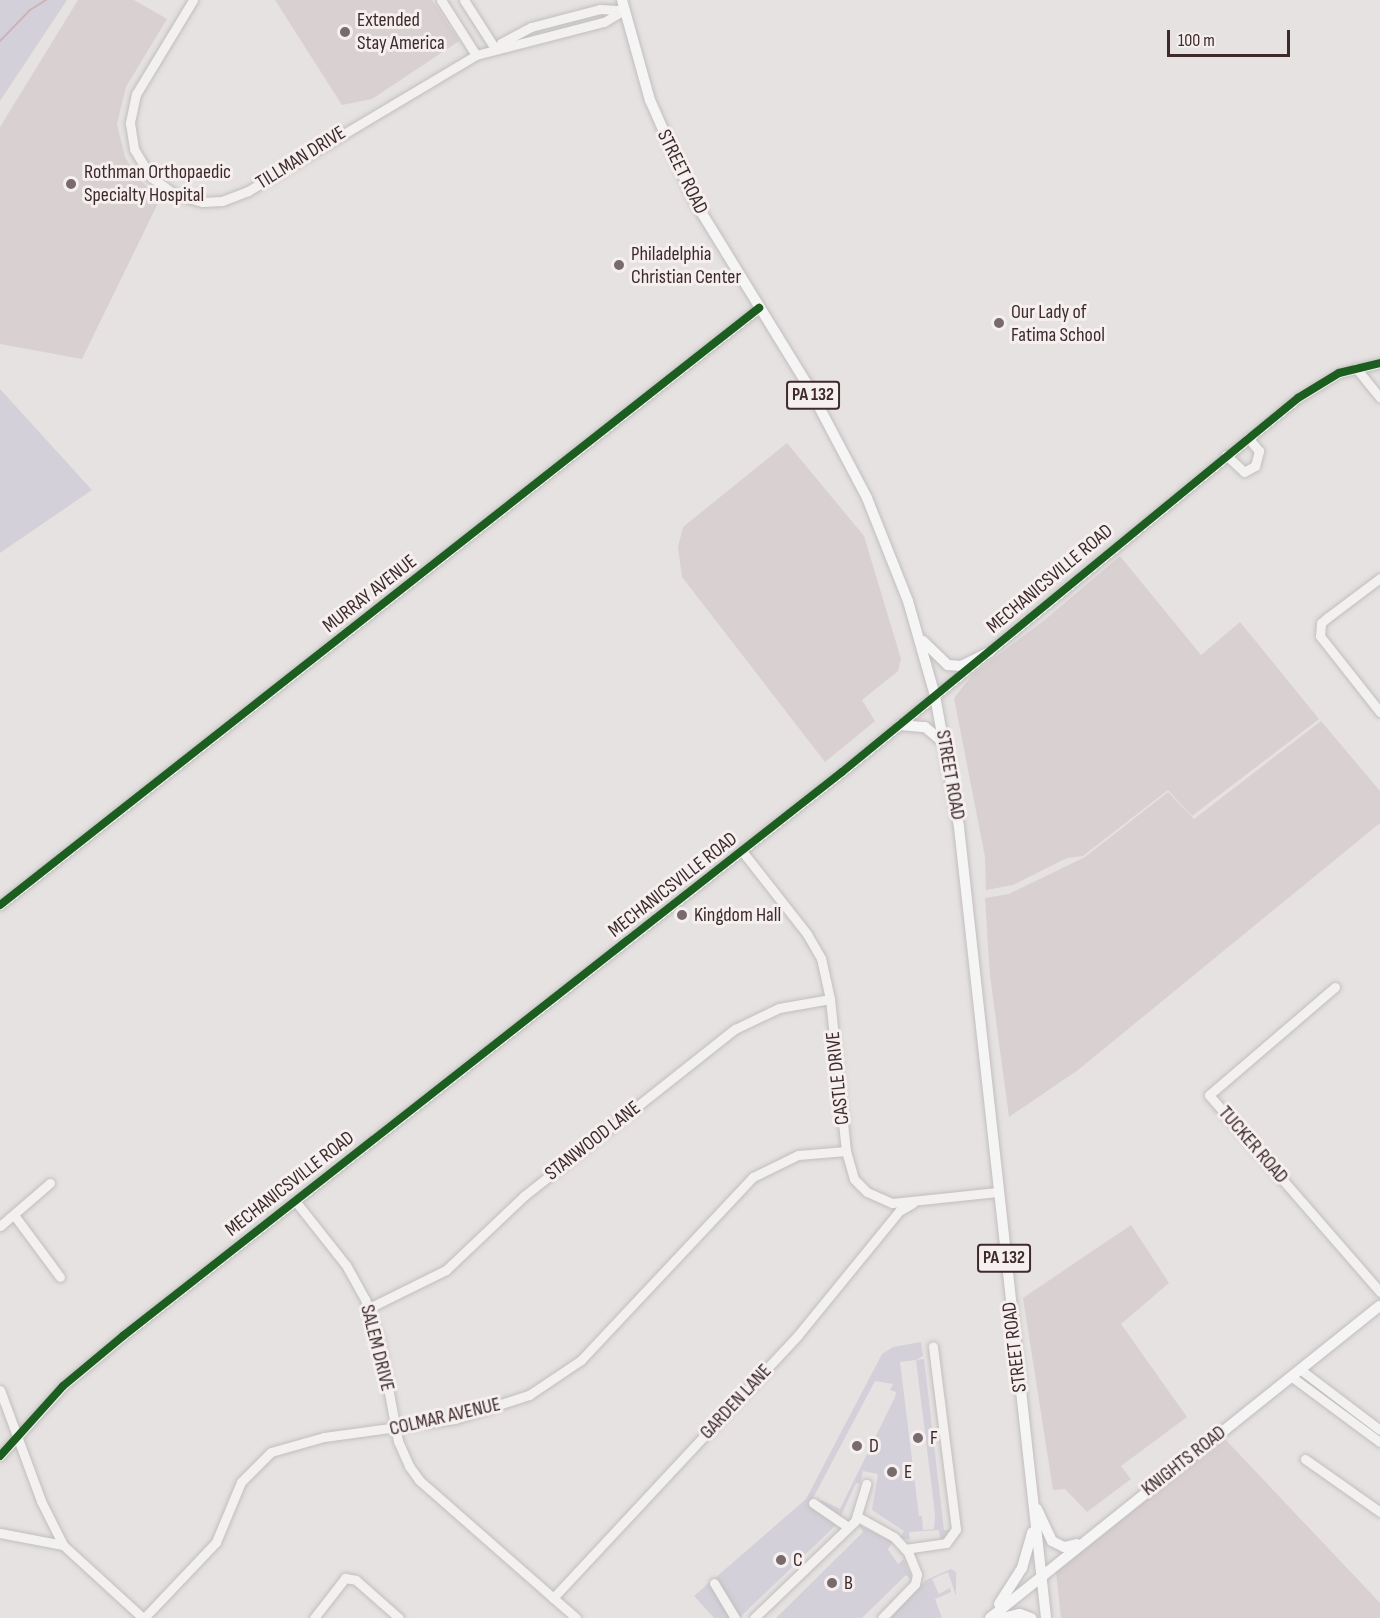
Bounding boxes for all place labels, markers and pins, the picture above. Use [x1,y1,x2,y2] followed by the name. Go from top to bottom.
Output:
[357,8,445,55] place label: Extended Stay America
[338,25,352,39] marker: Extended Stay America
[84,160,231,207] place label: Rothman Orthopaedic Specialty Hospital
[62,175,80,193] marker: Rothman Orthopaedic Specialty Hospital
[631,242,741,289] place label: Philadelphia Christian Center
[612,258,626,272] marker: Philadelphia Christian Center
[1011,300,1105,347] place label: Our Lady of Fatima School
[992,316,1006,330] marker: Our Lady of Fatima School
[694,903,781,927] place label: Kingdom Hall
[675,908,689,922] marker: Kingdom Hall
[930,1426,938,1450] place label: F
[911,1431,925,1445] marker: F
[869,1434,879,1458] place label: D
[850,1439,864,1453] marker: D
[904,1460,912,1484] place label: E
[885,1465,899,1479] marker: E
[793,1548,803,1572] place label: C
[774,1553,788,1567] marker: C
[844,1571,853,1595] place label: B
[825,1576,839,1590] marker: B

